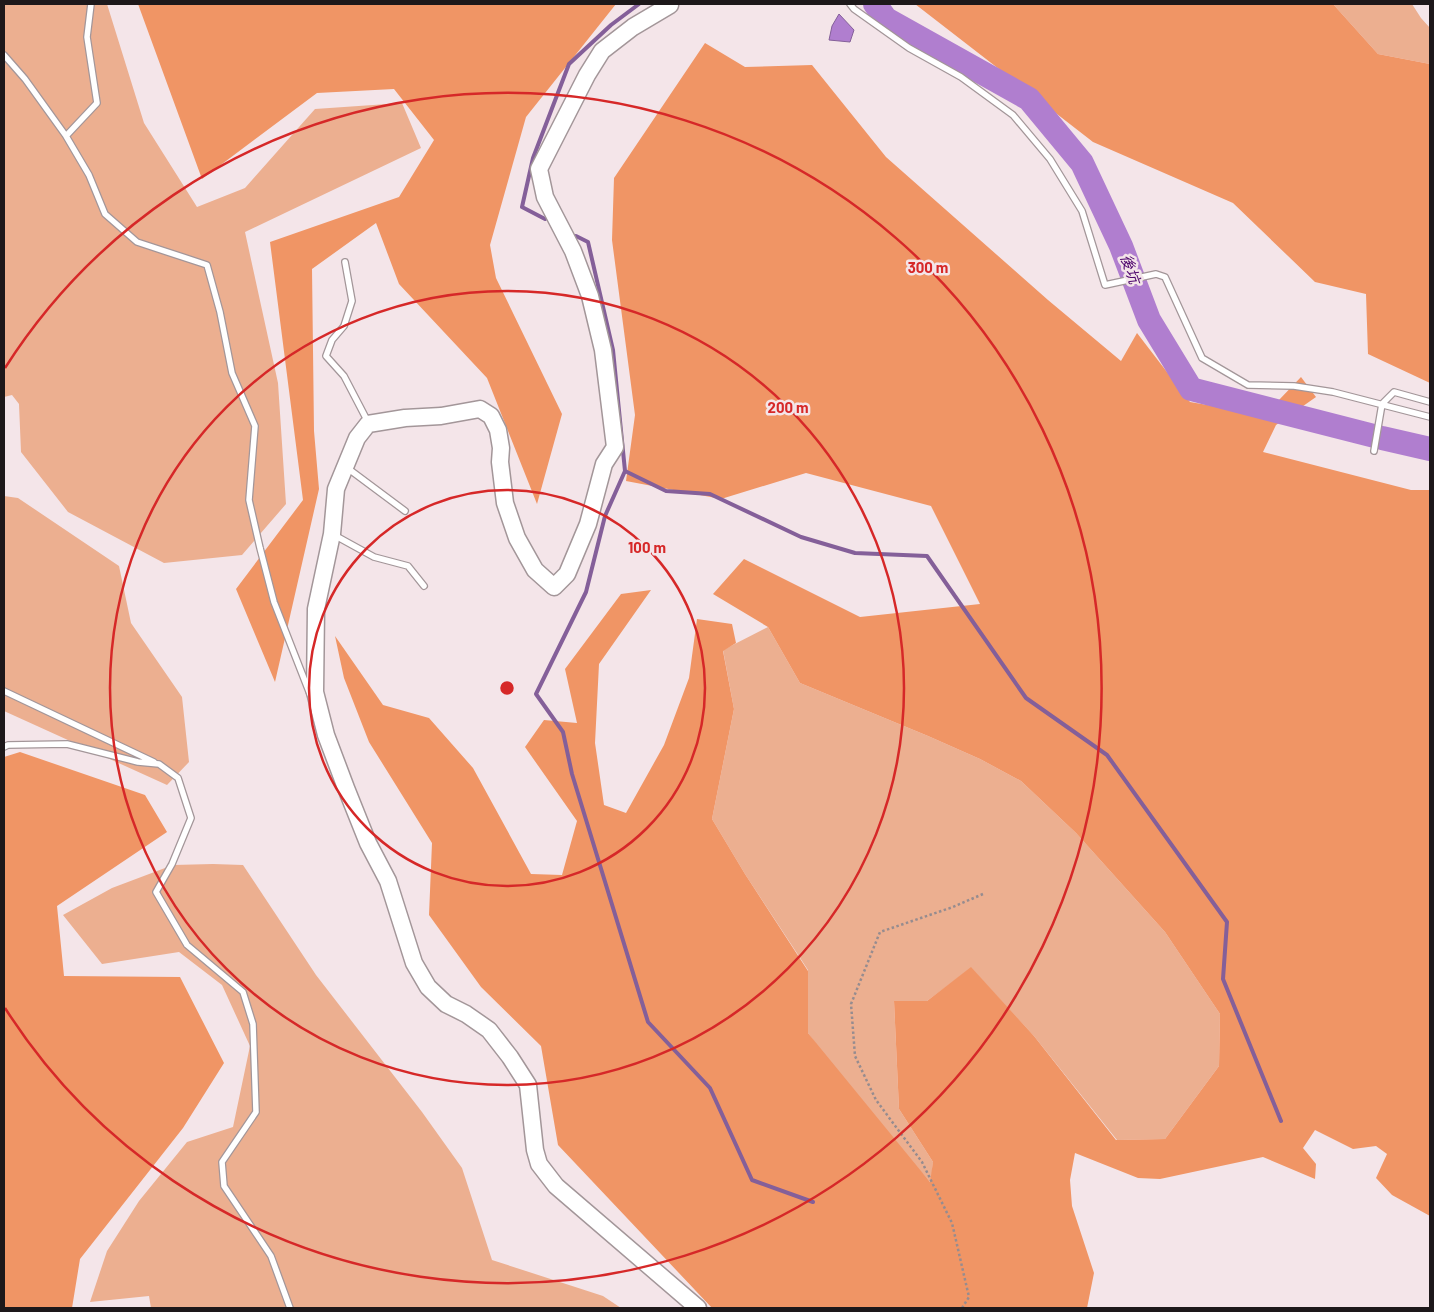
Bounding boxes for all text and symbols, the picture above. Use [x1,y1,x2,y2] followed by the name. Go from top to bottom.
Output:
[1117,251,1145,288] water label: 後坑
[908,258,948,276] text: 300 m
[767,398,809,416] text: 200 m
[628,538,666,556] text: 100 m
[498,679,516,697] centre of rings

